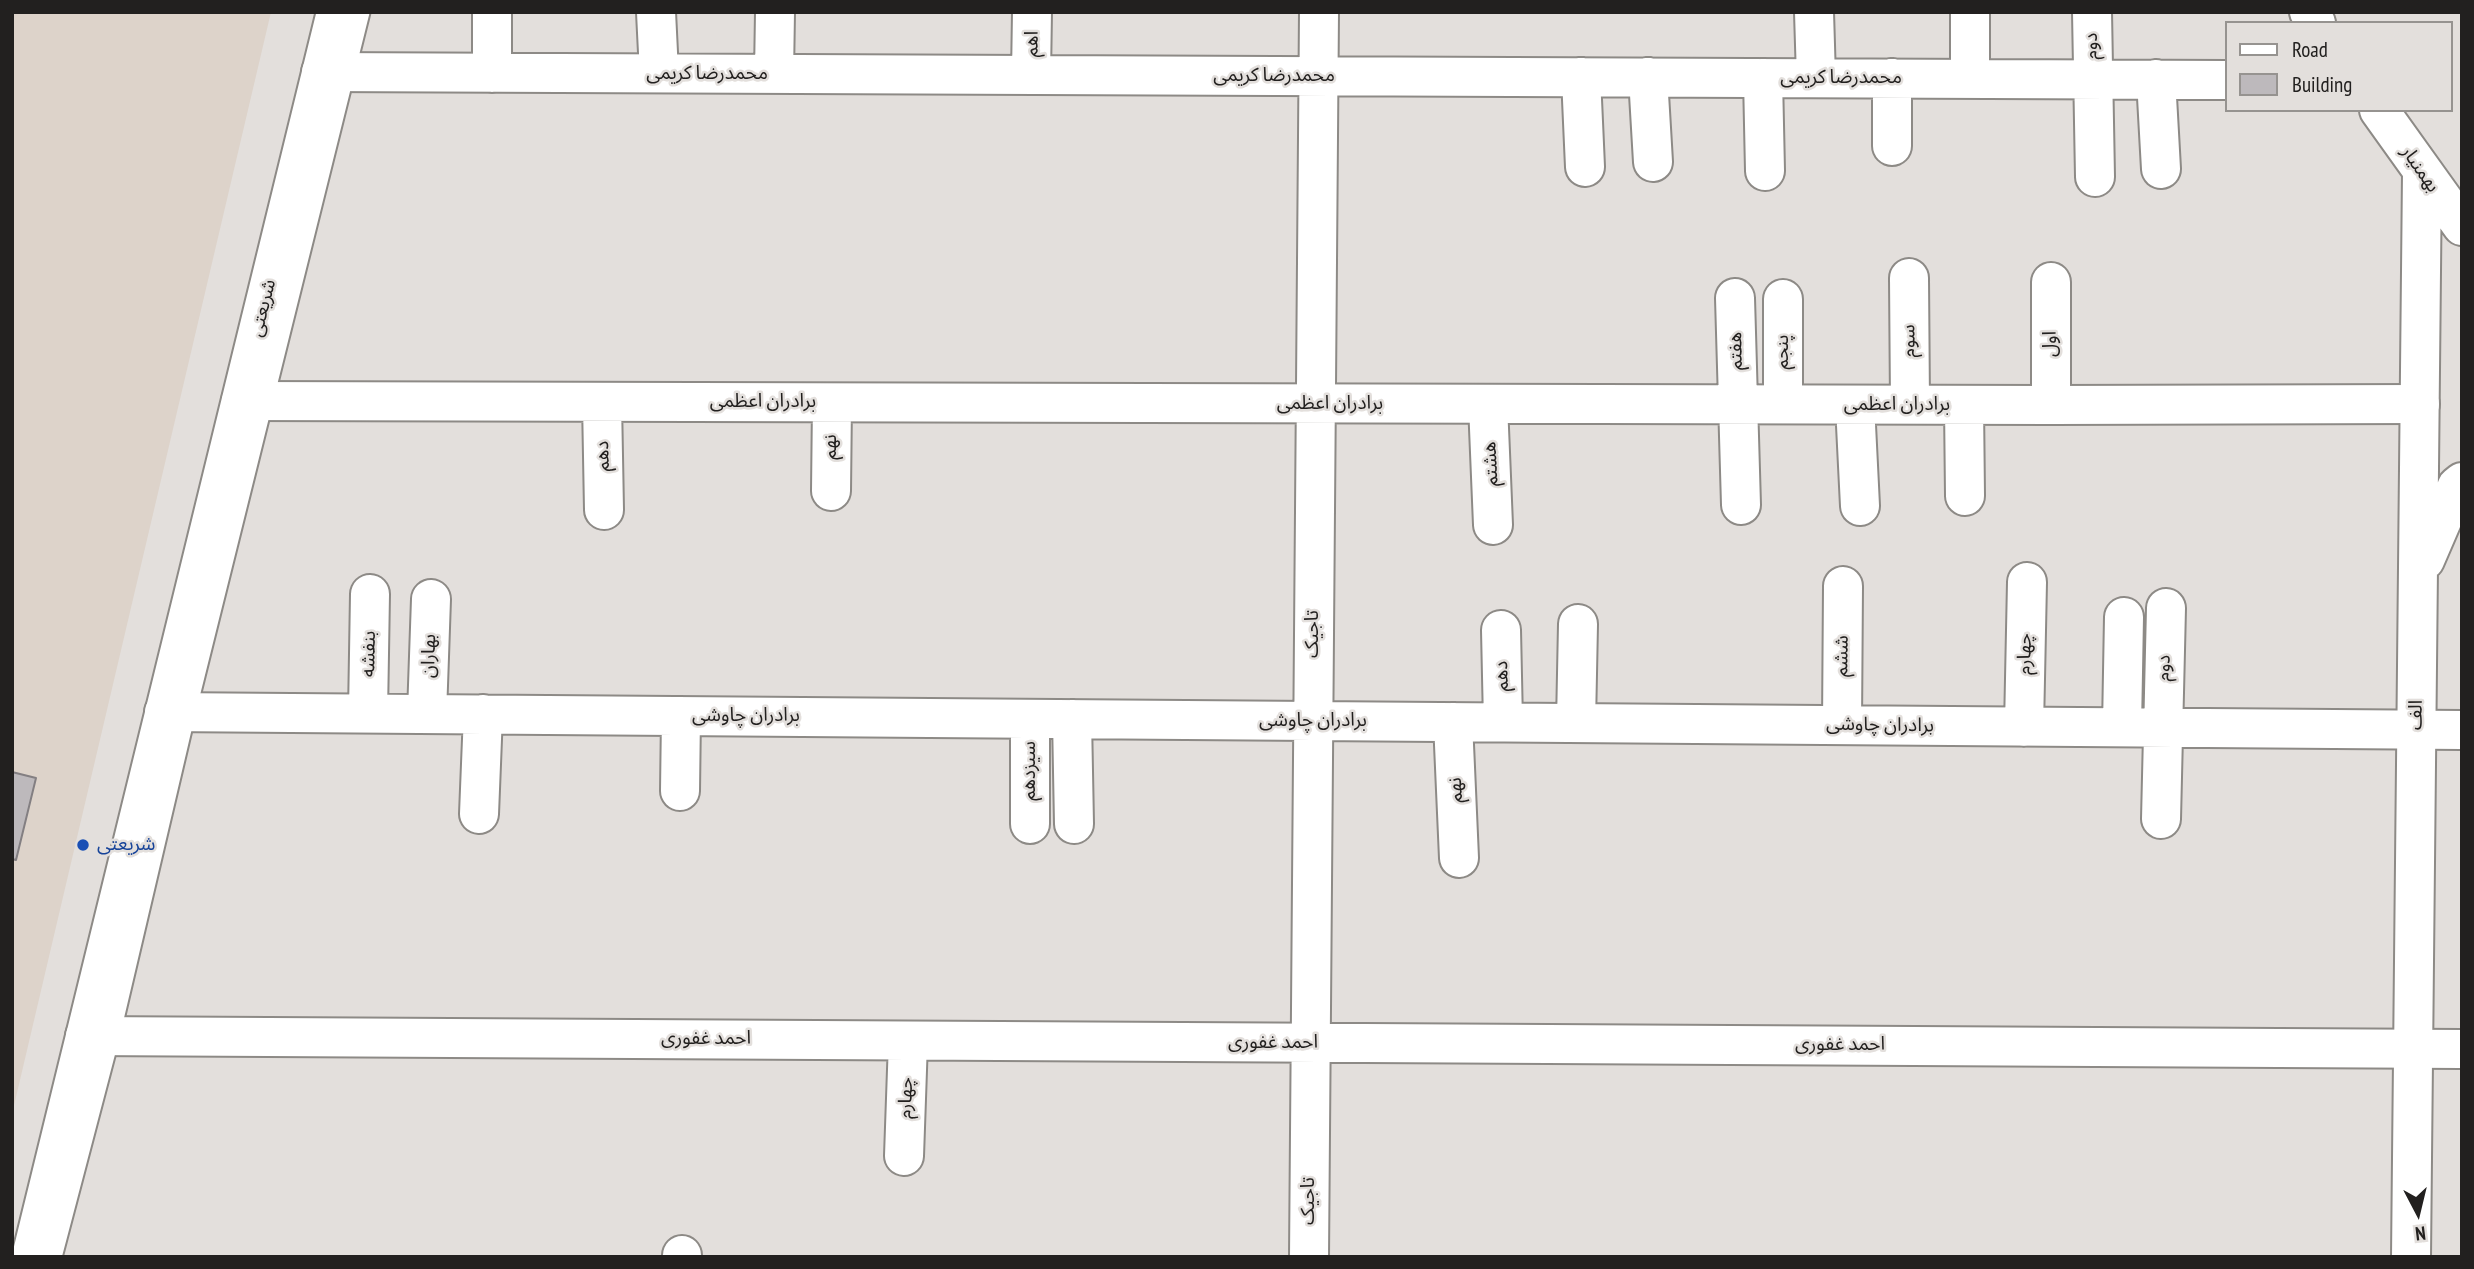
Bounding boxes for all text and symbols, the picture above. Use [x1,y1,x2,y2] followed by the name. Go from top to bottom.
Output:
[2226,21,2453,112] legend
[1020,31,1044,57] street label: اهم
[2081,33,2103,59] street label: دوم
[2292,36,2328,63] text: Road
[646,63,768,85] street label: محمدرضا کریمی
[1213,65,1335,87] street label: محمدرضا کریمی
[1780,67,1902,89] street label: محمدرضا کریمی
[2292,71,2352,98] text: Building
[2396,141,2444,197] street label: بهمنیار
[245,277,281,339] street label: شریعتی
[1897,324,1921,358] street label: سوم
[2040,331,2062,357] street label: اول
[1724,332,1748,370] street label: هفتم
[1772,335,1794,369] street label: پنجم
[710,391,816,413] street label: برادران اعظمی
[1277,393,1383,415] street label: برادران اعظمی
[1844,394,1950,416] street label: برادران اعظمی
[820,434,842,460] street label: نهم
[591,440,615,472] street label: دهم
[1478,441,1504,487] street label: هشتم
[1302,610,1324,658] street label: تاجیک
[357,631,381,677] street label: بنفشه
[417,633,441,679] street label: بهاران
[2013,633,2037,675] street label: چهارم
[1830,635,1854,677] street label: ششم
[2152,654,2176,682] street label: دوم
[1490,660,1514,692] street label: دهم
[2404,700,2428,730] street label: الف
[692,705,800,727] street label: برادران چاوشی
[1259,710,1367,732] street label: برادران چاوشی
[1826,713,1934,737] street label: برادران چاوشی
[1019,741,1041,801] street label: سیزدهم
[1444,777,1468,803] street label: نهم
[97,834,156,856] place label: شریعتی
[75,837,91,853] marker: شریعتی
[661,1028,751,1050] street label: احمد غفوری
[1228,1032,1318,1054] street label: احمد غفوری
[1795,1034,1885,1056] street label: احمد غفوری
[894,1077,918,1119] street label: چهارم
[1298,1177,1320,1225] street label: تاجیک
[2383,1178,2453,1248] north arrow
[2414,1221,2427,1246] text: N

